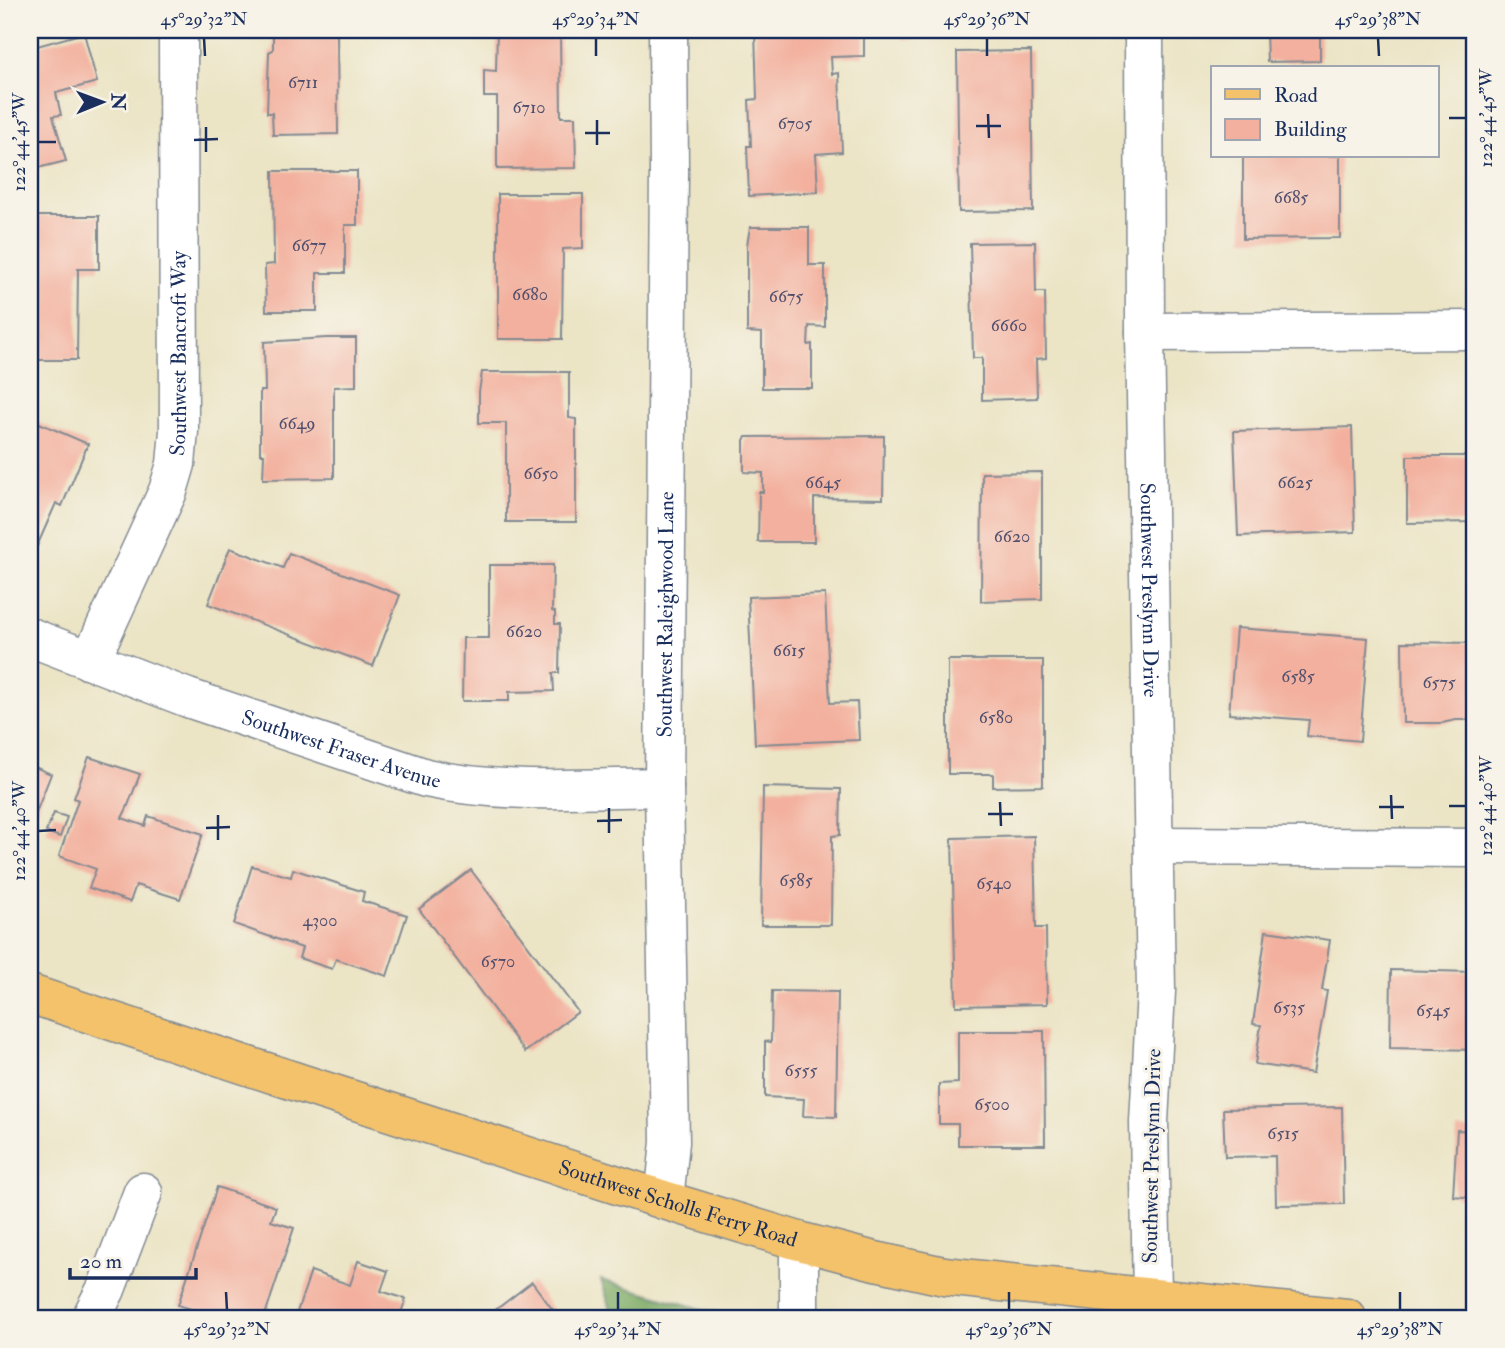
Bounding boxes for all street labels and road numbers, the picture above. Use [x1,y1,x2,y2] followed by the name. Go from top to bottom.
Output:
[163,250,193,457] street label: Southwest Bancroft Way
[1134,482,1165,698] street label: Southwest Preslynn Drive
[651,491,680,737] street label: Southwest Raleighwood Lane
[238,703,443,794] street label: Southwest Fraser Avenue
[1137,1048,1167,1264] street label: Southwest Preslynn Drive
[555,1154,801,1253] street label: Southwest Scholls Ferry Road

